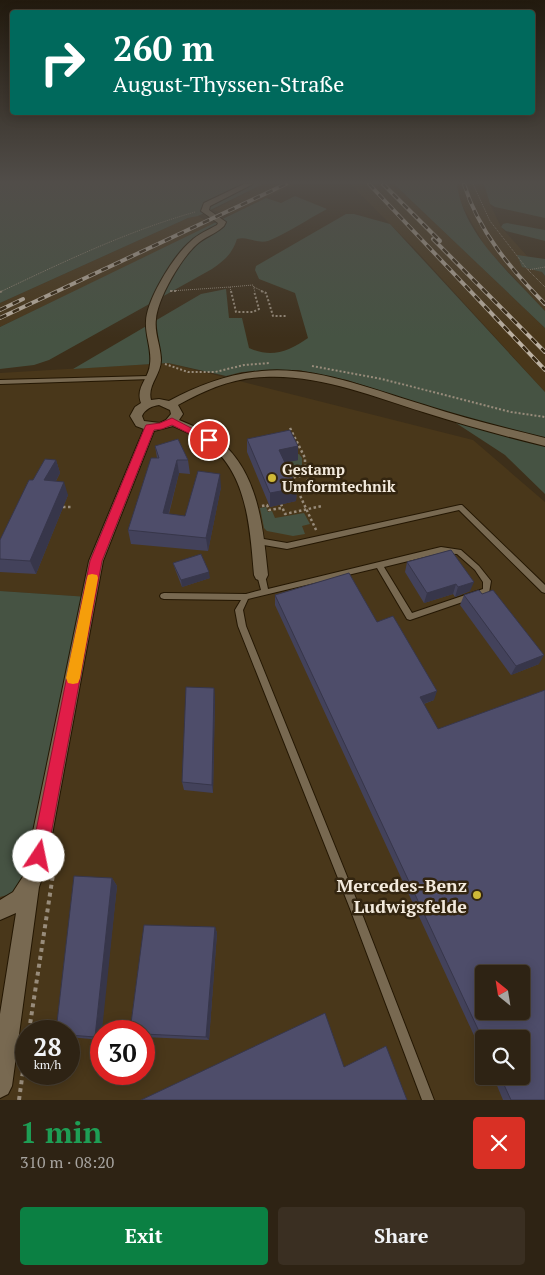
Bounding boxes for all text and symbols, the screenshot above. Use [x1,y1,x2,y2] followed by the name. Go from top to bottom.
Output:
[113,25,214,71] text: 260 m
[30,30,95,95] icon: right
[113,69,344,98] text: August-Thyssen-Straße
[188,419,230,461] pin
[195,426,223,454] icon: arrive
[282,459,396,496] place label: Gestamp Umformtechnik
[266,472,278,484] marker: Gestamp Umformtechnik
[12,829,64,881] position arrow
[336,873,467,918] place label: Mercedes-Benz Ludwigsfelde
[471,889,483,901] marker: Mercedes-Benz Ludwigsfelde
[475,965,530,1020] north arrow
[475,965,530,1085] map controls
[90,1020,155,1085] speed limit sign: 30
[33,1030,62,1063] text: 28
[475,1030,530,1085] button: search
[34,1057,61,1072] text: km/h
[20,1112,102,1152] text: 1 min
[473,1117,525,1169] button: close
[20,1151,114,1173] text: 310 m · 08:20
[20,1207,268,1265] button: Exit
[278,1207,525,1265] button: Share

